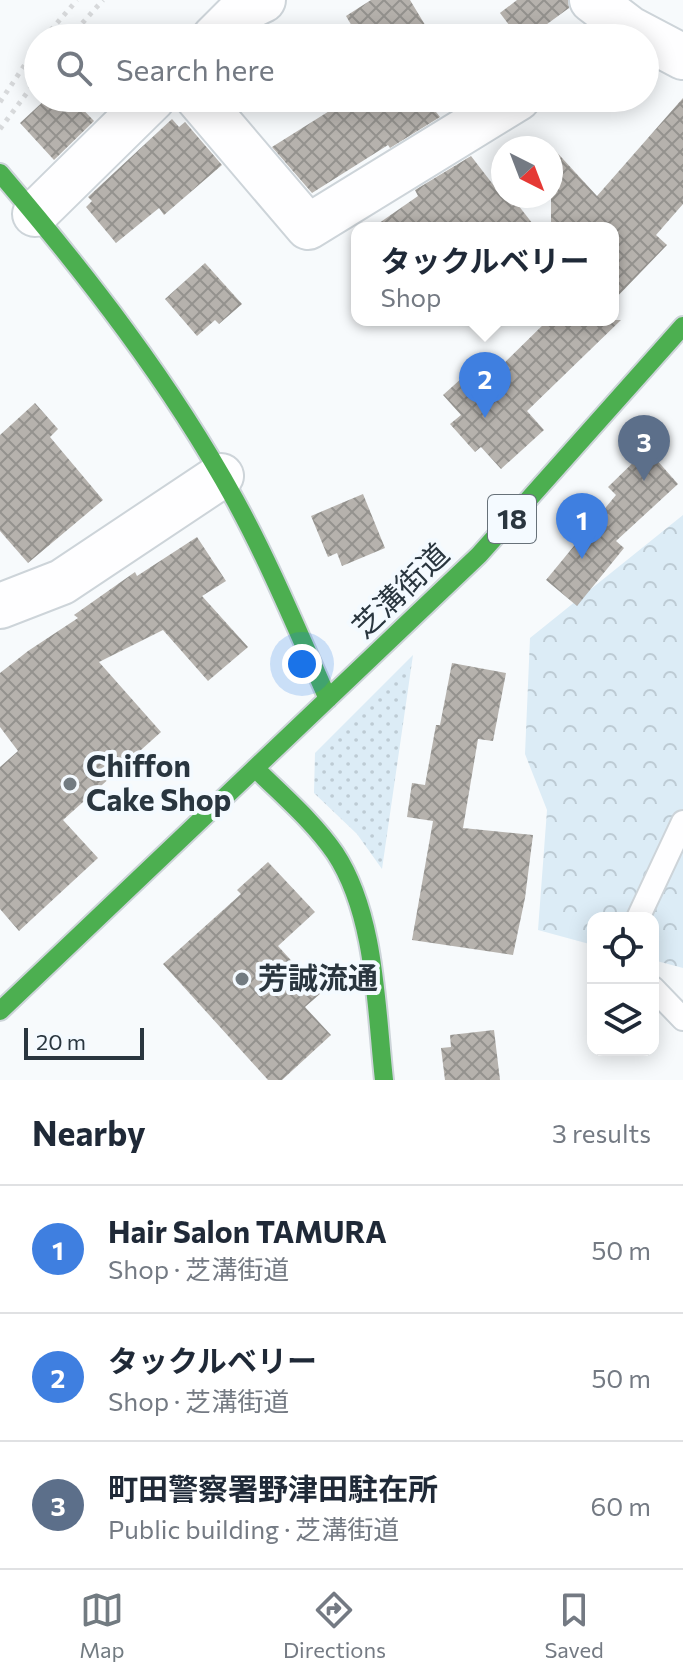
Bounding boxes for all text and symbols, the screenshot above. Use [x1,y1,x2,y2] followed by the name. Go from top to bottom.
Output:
[24,24,659,112] search box
[52,46,96,90] icon: search
[116,50,275,87] text: Search here
[491,136,563,208] north arrow
[351,222,619,326] popup
[380,241,590,278] text: タックルベリー
[380,281,442,312] text: Shop
[459,352,511,418] pin: 2
[618,415,670,481] pin: 3
[556,493,608,559] pin: 1
[488,495,536,543] road number: 18
[343,534,455,644] street label: 芝溝街道
[282,644,322,684] your location
[86,746,231,817] place label: Chiffon Cake Shop
[61,775,79,793] marker: Chiffon Cake Shop
[587,912,659,1056] map controls
[587,912,659,984] button: locate
[258,958,378,995] place label: 芳誠流通
[233,970,251,988] marker: 芳誠流通
[587,984,659,1056] button: layers
[24,1024,144,1060] scale bar
[36,1028,86,1055] text: 20 m
[32,1111,146,1153] text: Nearby
[552,1117,651,1148] text: 3 results
[108,1212,387,1249] text: Hair Salon TAMURA
[52,1234,64,1265] text: 1
[591,1234,651,1265] text: 50 m
[108,1253,289,1284] text: Shop · 芝溝街道
[108,1341,317,1378] text: タックルベリー
[51,1362,65,1393] text: 2
[591,1362,651,1393] text: 50 m
[108,1385,289,1416] text: Shop · 芝溝街道
[108,1469,438,1506] text: 町田警察署野津田駐在所
[50,1490,66,1521] text: 3
[591,1490,651,1521] text: 60 m
[108,1513,399,1544] text: Public building · 芝溝街道
[79,1588,125,1663] tab: Map
[283,1588,386,1663] tab: Directions
[544,1588,604,1663] tab: Saved

